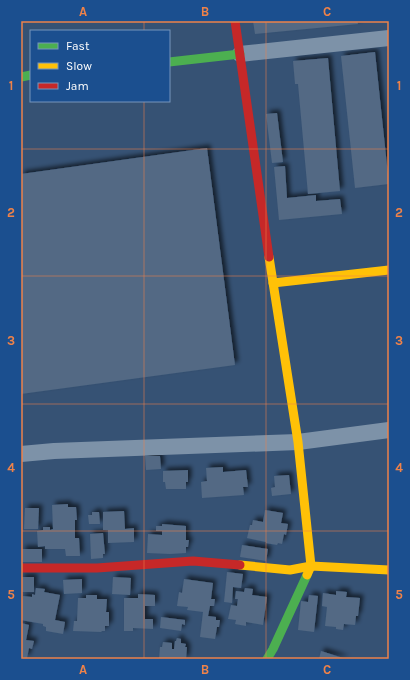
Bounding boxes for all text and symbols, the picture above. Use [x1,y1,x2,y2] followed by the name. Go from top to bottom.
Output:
[79,4,87,19] text: A
[201,4,209,19] text: B
[323,4,331,19] text: C
[30,30,170,102] legend
[66,39,90,53] text: Fast
[66,59,92,73] text: Slow
[9,78,13,93] text: 1
[397,78,401,93] text: 1
[66,79,89,93] text: Jam
[7,205,15,220] text: 2
[395,205,403,220] text: 2
[7,333,15,348] text: 3
[395,333,403,348] text: 3
[7,460,15,475] text: 4
[395,460,403,475] text: 4
[7,587,15,602] text: 5
[395,587,403,602] text: 5
[79,662,87,677] text: A
[201,662,209,677] text: B
[323,662,331,677] text: C

